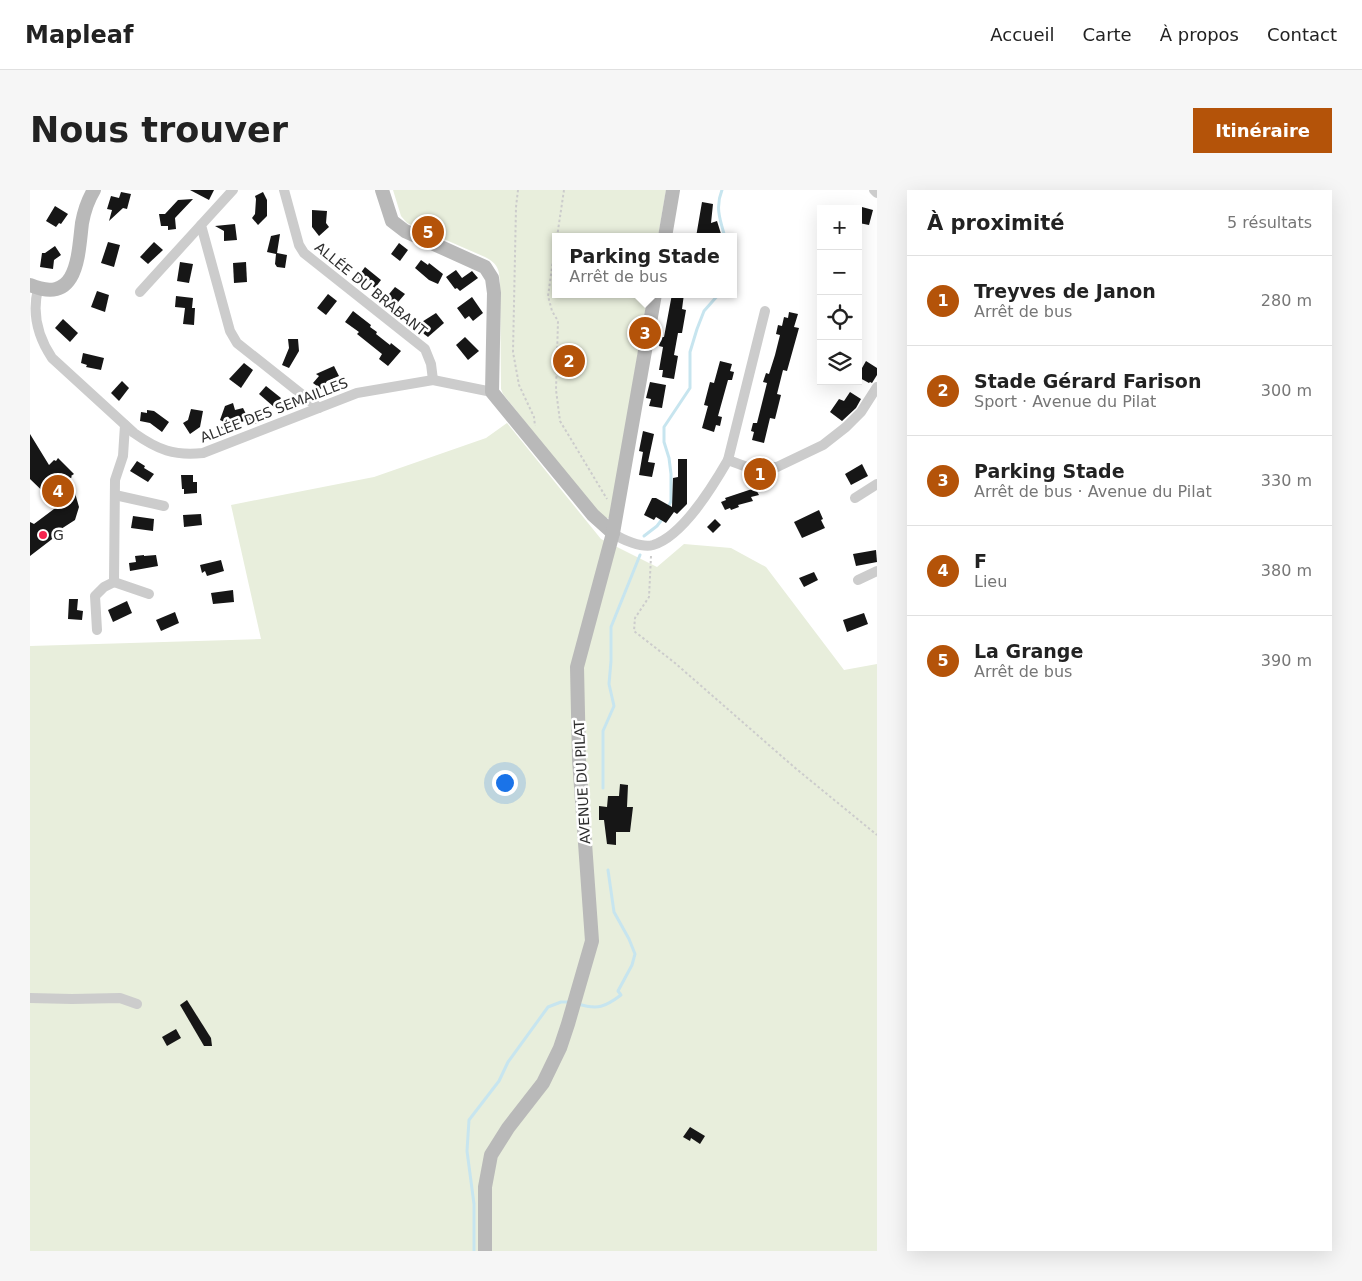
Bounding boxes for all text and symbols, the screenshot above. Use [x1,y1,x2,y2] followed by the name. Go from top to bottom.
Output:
[25,21,133,49] text: Mapleaf
[990,24,1055,45] text: Accueil
[1083,24,1132,45] text: Carte
[1160,24,1239,45] text: À propos
[1267,24,1337,45] text: Contact
[1193,108,1332,153] button: Itinéraire
[30,110,288,150] text: Nous trouver
[817,205,862,385] map controls
[817,205,862,250] button: +
[927,211,1064,235] text: À proximité
[412,213,444,251] pin: 5
[1227,213,1312,232] text: 5 résultats
[552,233,737,298] popup
[312,239,431,339] street label: ALLÉE DU BRABANT
[569,245,720,267] text: Parking Stade
[817,250,862,295] button: −
[569,267,668,286] text: Arrêt de bus
[974,280,1156,302] text: Treyves de Janon
[937,291,949,310] text: 1
[1261,291,1312,310] text: 280 m
[817,295,862,340] button: locate
[974,302,1072,321] text: Arrêt de bus
[629,314,661,352] pin: 3
[817,340,862,385] button: layers
[553,342,585,380] pin: 2
[974,370,1201,392] text: Stade Gérard Farison
[198,374,350,446] street label: ALLÉE DES SEMAILLES
[937,381,949,400] text: 2
[1261,381,1312,400] text: 300 m
[974,392,1156,411] text: Sport · Avenue du Pilat
[744,455,776,493] pin: 1
[974,460,1125,482] text: Parking Stade
[937,471,949,490] text: 3
[1261,471,1312,490] text: 330 m
[42,472,74,510] pin: 4
[974,482,1212,501] text: Arrêt de bus · Avenue du Pilat
[53,527,64,543] place label: G
[37,529,49,541] marker: G
[974,550,987,572] text: F
[937,561,949,580] text: 4
[1261,561,1312,580] text: 380 m
[974,572,1007,591] text: Lieu
[974,640,1083,662] text: La Grange
[937,651,949,670] text: 5
[1261,651,1312,670] text: 390 m
[974,662,1072,681] text: Arrêt de bus
[571,719,593,845] street label: AVENUE DU PILAT
[492,770,518,796] your location

